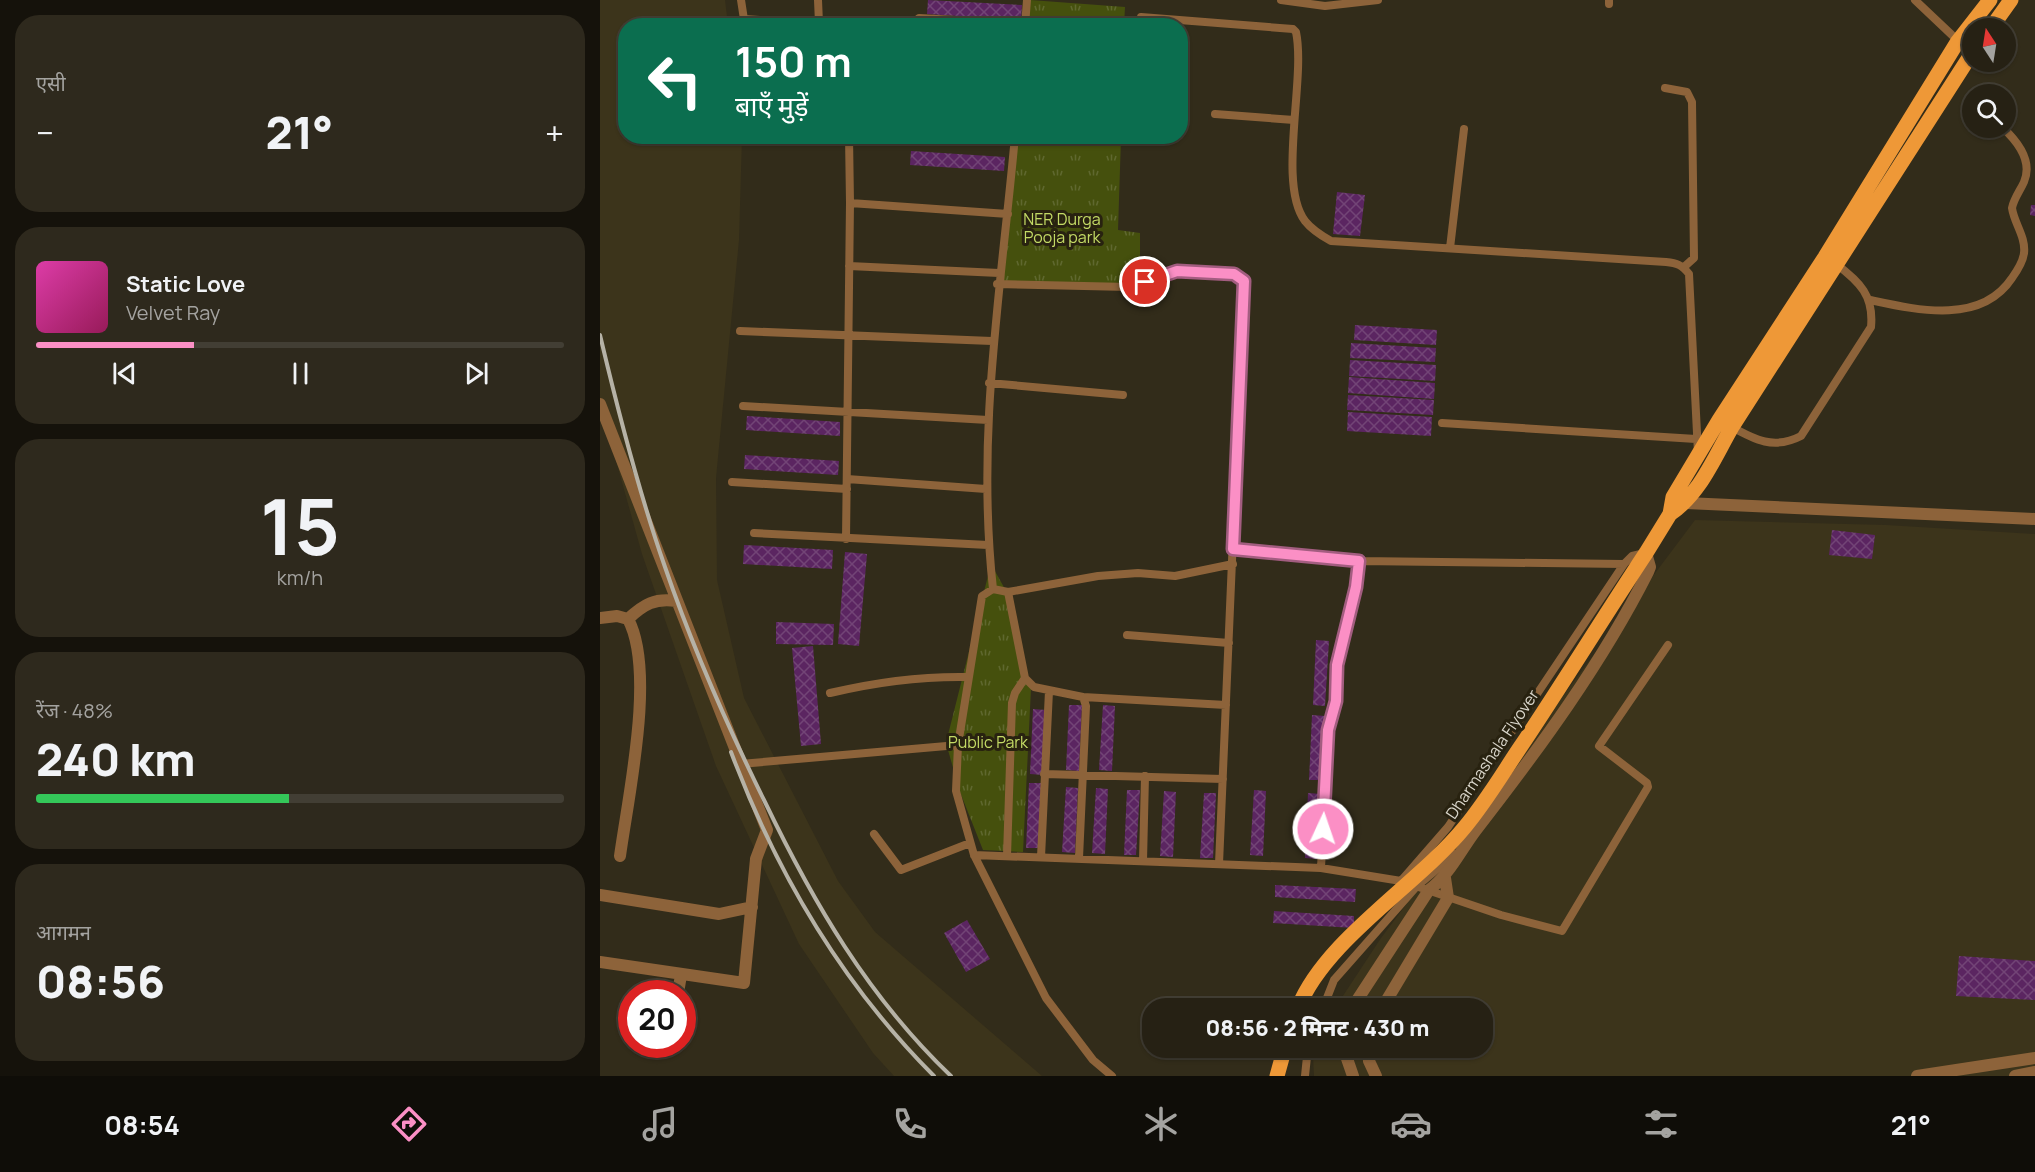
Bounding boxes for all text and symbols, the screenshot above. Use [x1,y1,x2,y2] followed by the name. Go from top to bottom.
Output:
[1962,18,2016,72] north arrow
[1962,18,2016,138] map controls
[735,32,852,90] text: 150 m
[636,42,714,120] icon: left
[36,70,66,97] text: एसी
[1962,84,2016,138] button: search
[735,87,808,124] text: बाएँ मुड़ें
[265,101,333,163] text: 21°
[36,110,54,155] text: −
[545,110,564,155] text: +
[1023,208,1101,248] park label: NER Durga Pooja park
[1119,256,1170,307] pin
[1128,265,1161,298] icon: arrive
[126,269,245,299] text: Static Love
[126,299,220,326] text: Velvet Ray
[108,357,141,390] icon: previous
[284,357,317,390] icon: pause
[460,357,493,390] icon: next
[260,472,340,578] text: 15
[277,564,323,591] text: km/h
[1440,685,1544,823] street label: Dharmashala Flyover
[36,697,113,724] text: रेंज · 48%
[36,728,195,790] text: 240 km
[948,731,1029,753] park label: Public Park
[1291,797,1355,861] position arrow
[36,919,91,946] text: आगमन
[36,950,165,1012] text: 08:56
[618,980,696,1058] speed limit sign: 20
[1206,1013,1429,1043] text: 08:56 · 2 मिनट · 430 m
[388,1103,430,1145] icon: directions
[639,1103,681,1145] icon: music
[889,1103,931,1145] icon: phone
[1140,1103,1182,1145] icon: climate
[1390,1103,1432,1145] icon: car
[1640,1103,1682,1145] icon: filters
[104,1106,180,1143] text: 08:54
[1891,1106,1931,1143] text: 21°

